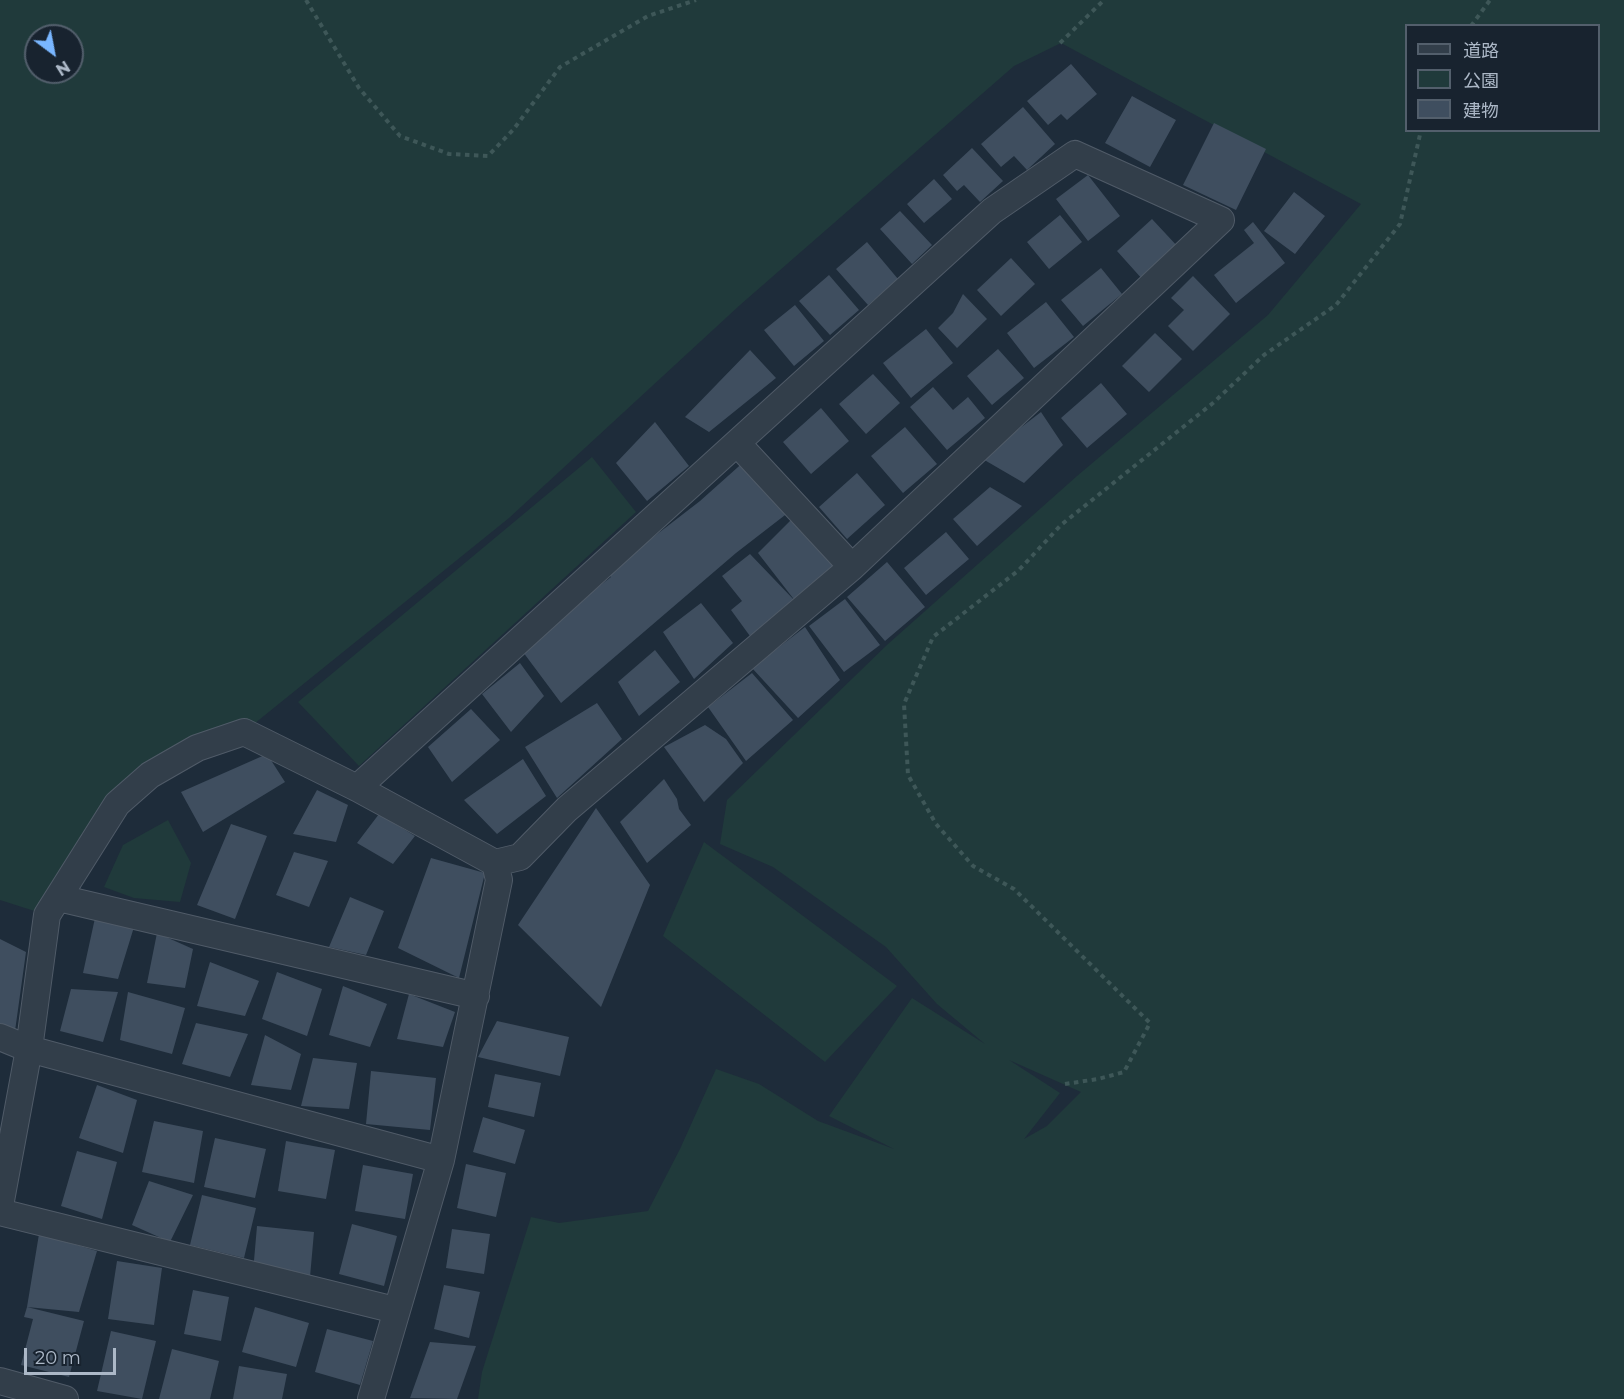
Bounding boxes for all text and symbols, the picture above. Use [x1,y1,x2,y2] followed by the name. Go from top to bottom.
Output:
[24,24,84,84] north arrow
[1405,24,1600,132] legend
[1463,40,1499,62] text: 道路
[52,57,73,79] text: N
[1463,70,1499,92] text: 公園
[1463,100,1499,122] text: 建物
[27,1336,118,1374] scale bar
[35,1347,81,1369] text: 20 m

